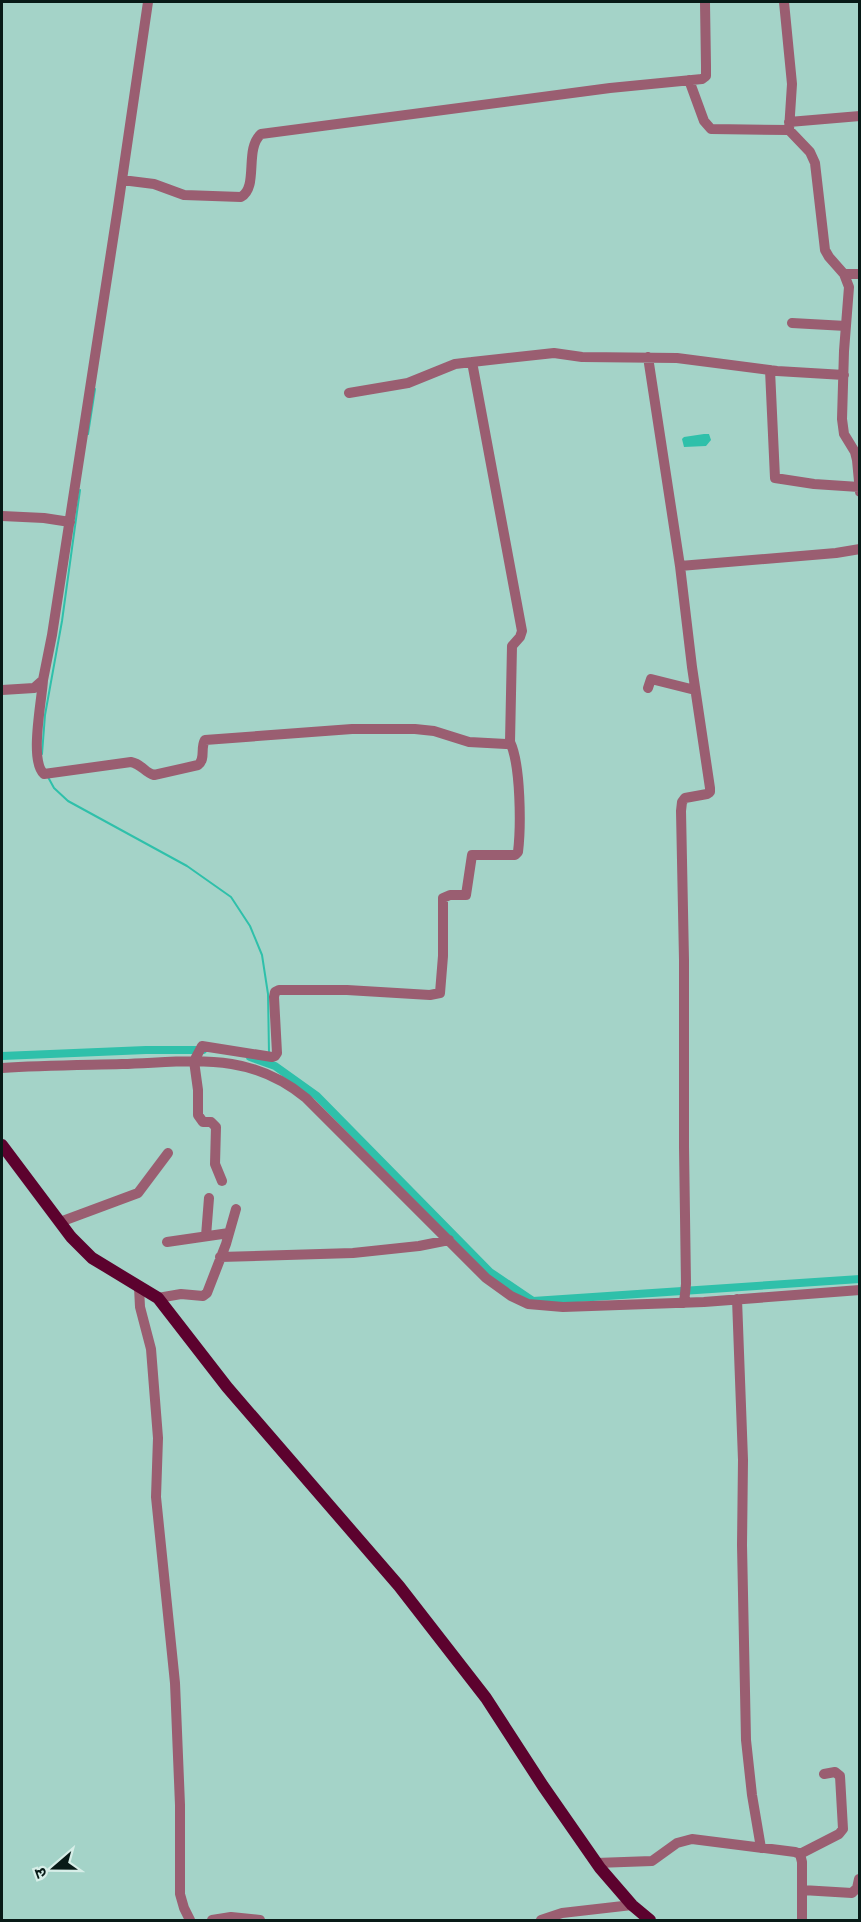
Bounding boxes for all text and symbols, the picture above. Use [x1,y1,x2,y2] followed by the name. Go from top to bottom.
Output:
[24,1838,84,1898] north arrow
[30,1864,52,1881] text: उ

